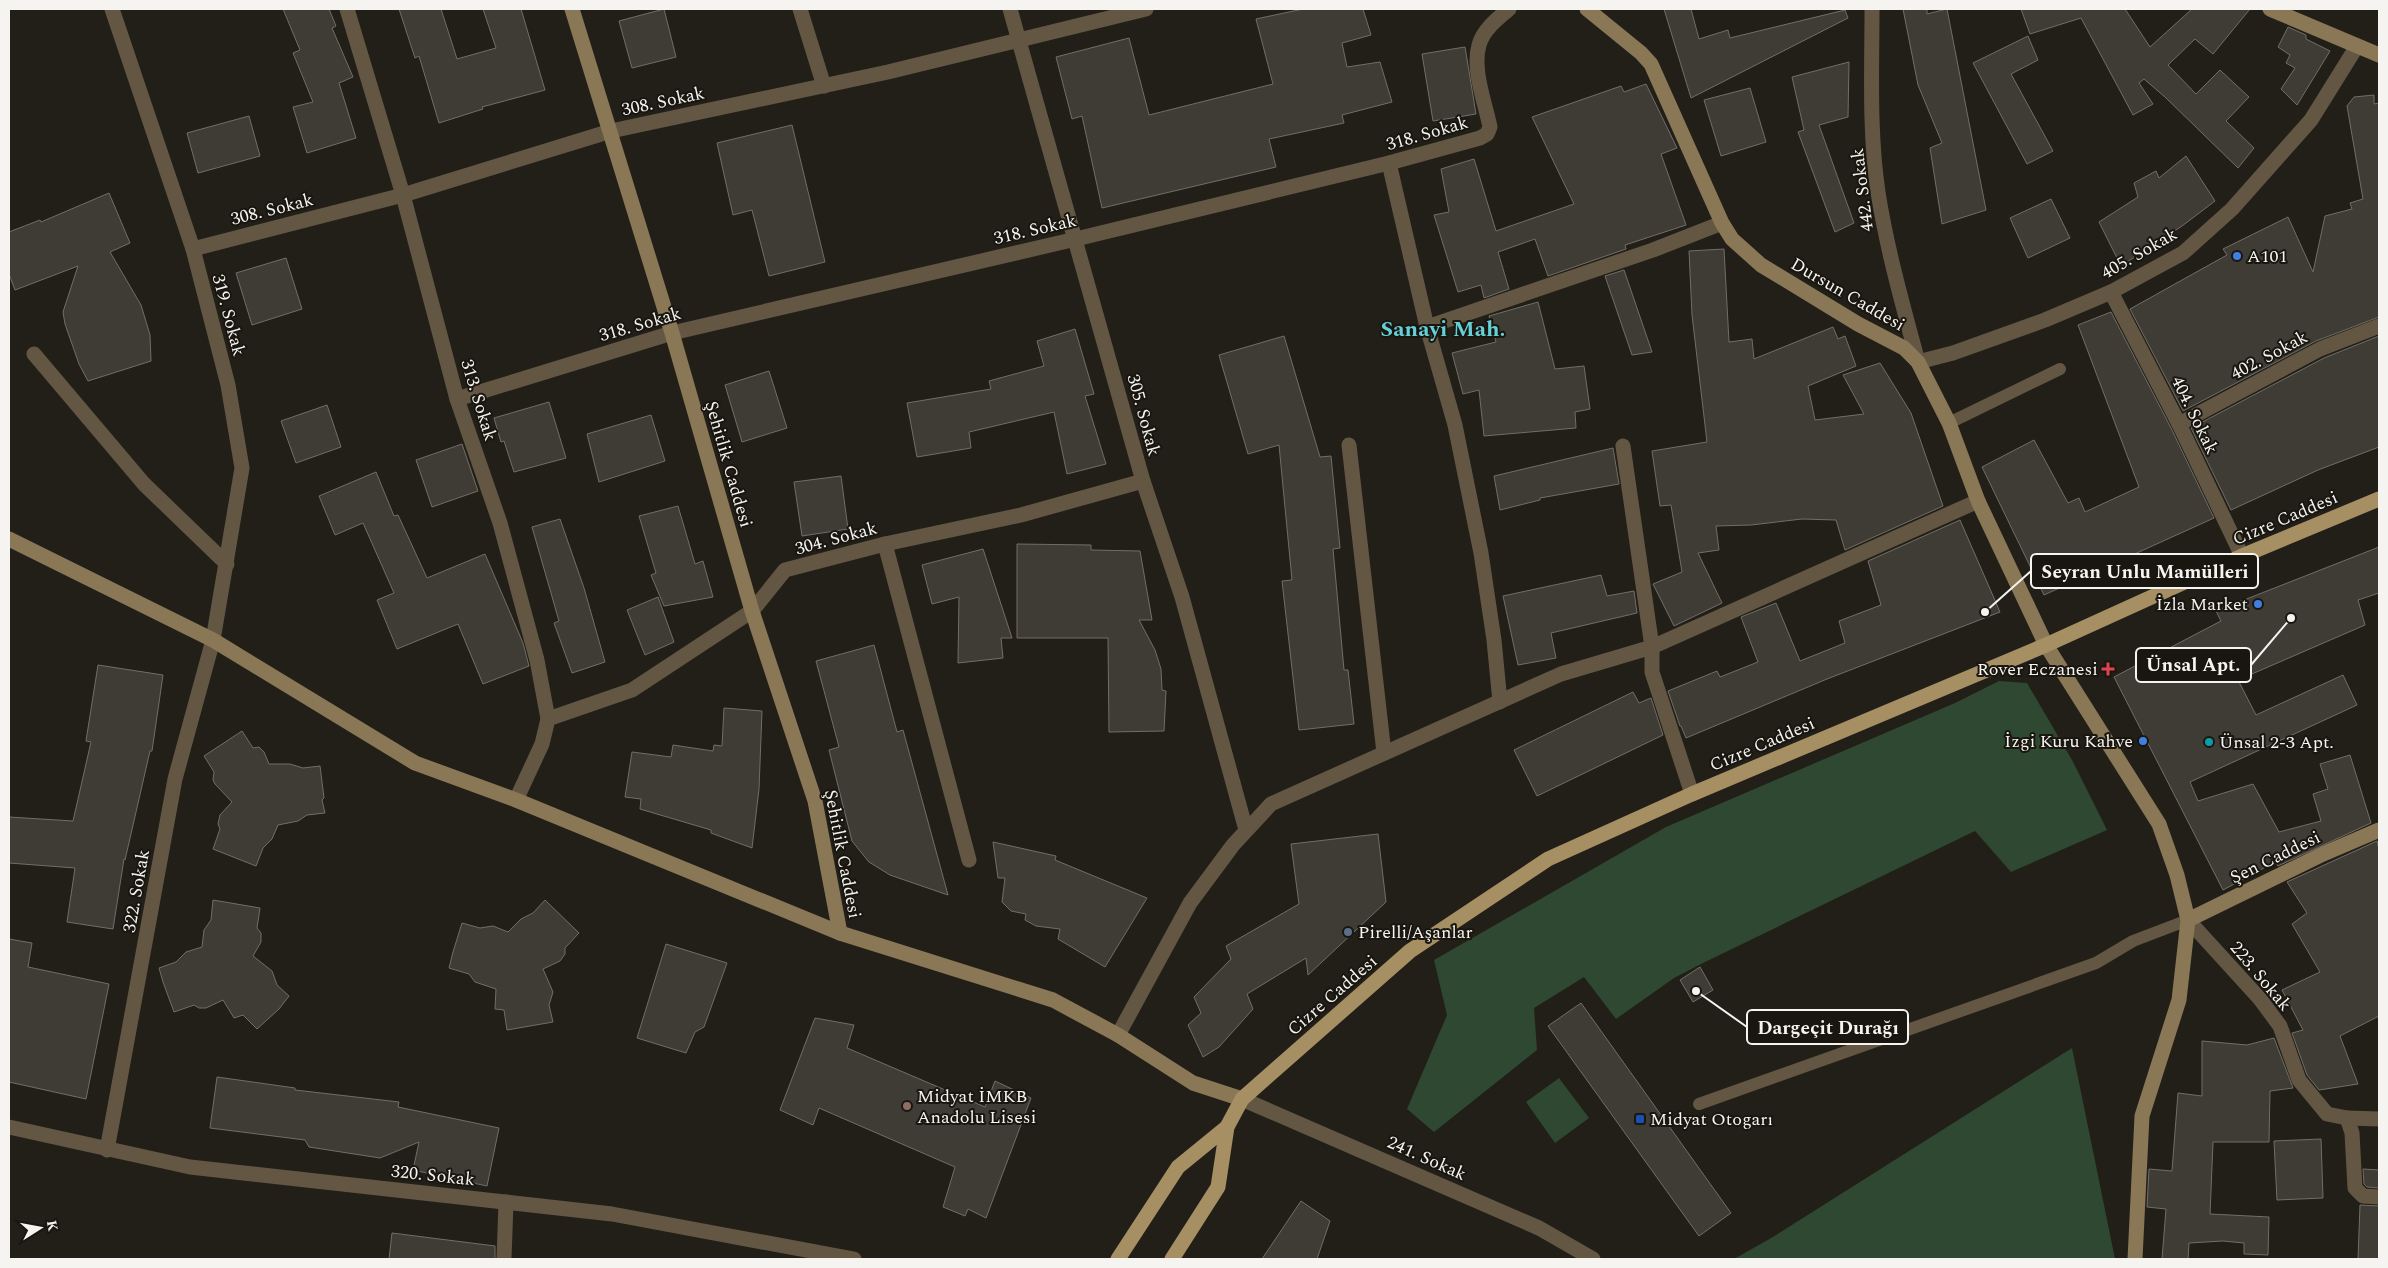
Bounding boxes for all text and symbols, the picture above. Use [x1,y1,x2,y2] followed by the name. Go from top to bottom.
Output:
[619,80,707,123] street label: 308. Sokak
[1383,109,1471,158] street label: 318. Sokak
[1844,147,1881,233] street label: 442. Sokak
[228,186,316,233] street label: 308. Sokak
[991,207,1079,252] street label: 318. Sokak
[2096,221,2182,286] street label: 405. Sokak
[2247,243,2288,270] place label: A101
[2231,250,2243,262] marker: A101
[1785,251,1910,338] street label: Dursun Caddesi
[205,271,252,359] street label: 319. Sokak
[596,300,684,349] street label: 318. Sokak
[1380,313,1506,346] district label: Sanayi Mah.
[2226,324,2313,387] street label: 402. Sokak
[453,356,504,444] street label: 313. Sokak
[1120,371,1167,459] street label: 305. Sokak
[2164,371,2225,459] street label: 404. Sokak
[698,398,759,531] street label: Şehitlik Caddesi
[2228,484,2342,553] street label: Cizre Caddesi
[792,515,880,562] street label: 304. Sokak
[2031,554,2258,588] callout: Seyran Unlu Mamülleri
[2041,558,2249,587] text: Seyran Unlu Mamülleri
[2156,591,2248,618] place label: İzla Market
[2252,598,2264,610] marker: İzla Market
[2136,648,2251,682] callout: Ünsal Apt.
[2146,651,2240,680] text: Ünsal Apt.
[1977,656,2098,683] place label: Rover Eczanesi
[2102,663,2114,675] marker: Rover Eczanesi
[1705,710,1819,779] street label: Cizre Caddesi
[2004,728,2133,755] place label: İzgi Kuru Kahve
[2219,729,2334,756] place label: Ünsal 2-3 Apt.
[2137,735,2149,747] marker: İzgi Kuru Kahve
[2203,736,2215,748] marker: Ünsal 2-3 Apt.
[817,787,868,921] street label: Şehitlik Caddesi
[2225,824,2325,891] street label: Şen Caddesi
[116,847,157,935] street label: 322. Sokak
[1358,919,1473,946] place label: Pirelli/Aşanlar
[1342,926,1354,938] marker: Pirelli/Aşanlar
[2223,935,2298,1017] street label: 223. Sokak
[1281,948,1383,1042] street label: Cizre Caddesi
[1747,1010,1908,1044] callout: Dargeçit Durağı
[1757,1014,1899,1043] text: Dargeçit Durağı
[917,1083,1036,1131] place label: Midyat İMKB Anadolu Lisesi
[901,1100,913,1112] marker: Midyat İMKB Anadolu Lisesi
[1650,1106,1773,1133] place label: Midyat Otogarı
[1634,1113,1646,1125] marker: Midyat Otogarı
[1383,1129,1471,1188] street label: 241. Sokak
[390,1158,476,1193] street label: 320. Sokak
[15,1203,65,1253] north arrow
[41,1218,64,1233] text: K

